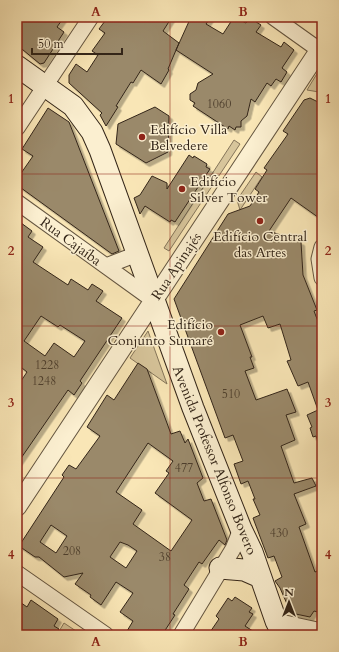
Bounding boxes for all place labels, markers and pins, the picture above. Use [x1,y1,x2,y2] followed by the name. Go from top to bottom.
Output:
[150,120,227,155] place label: Edifício Villa Belvedere
[137,132,147,142] marker: Edifício Villa Belvedere
[190,172,268,207] place label: Edifício Silver Tower
[177,184,187,194] marker: Edifício Silver Tower
[255,216,265,226] marker: Edifício Central das Artes
[213,227,307,262] place label: Edifício Central das Artes
[107,315,213,350] place label: Edifício Conjunto Sumaré
[216,327,226,337] marker: Edifício Conjunto Sumaré

